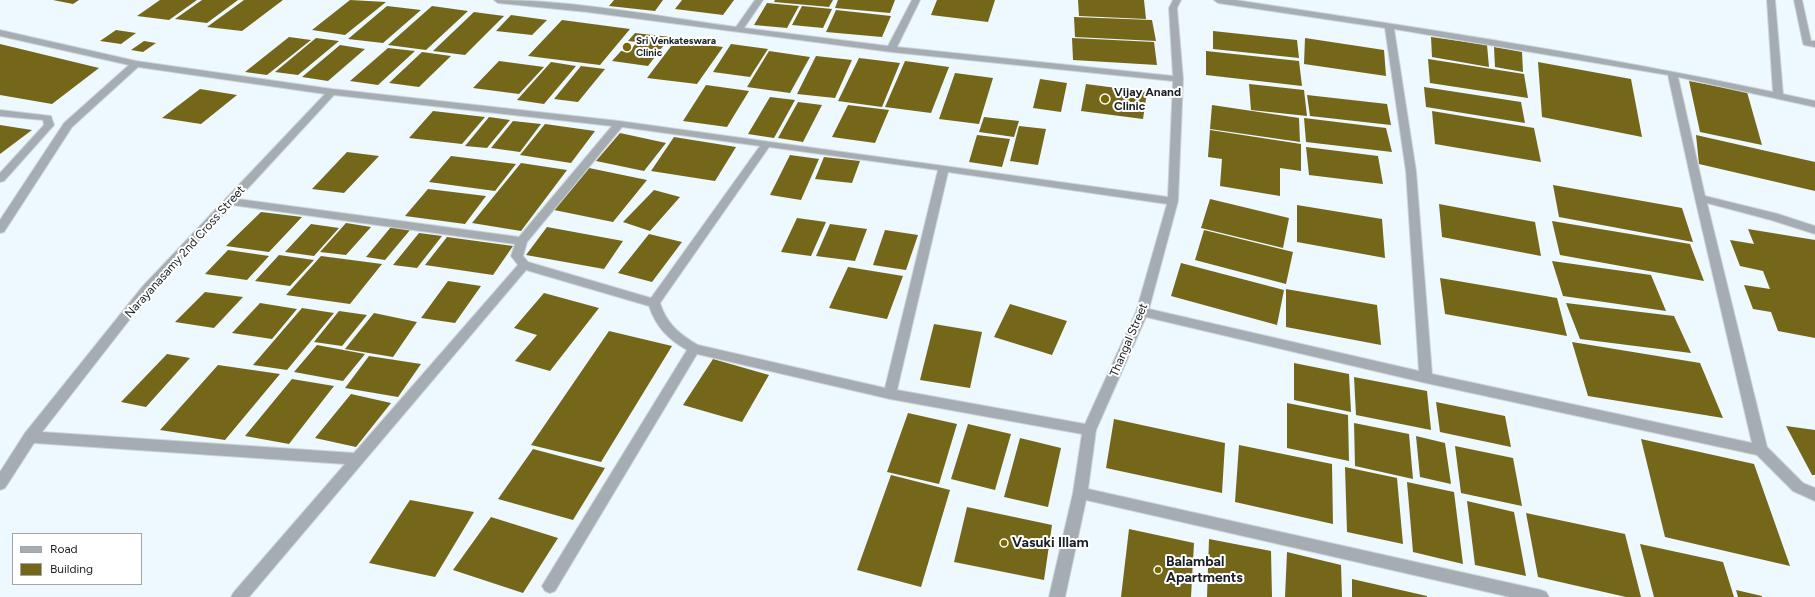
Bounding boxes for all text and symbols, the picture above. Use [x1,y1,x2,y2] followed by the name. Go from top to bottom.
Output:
[636,35,716,58] place label: Sri Venkateswara Clinic
[621,41,633,53] marker: Sri Venkateswara Clinic
[1114,85,1181,113] place label: Vijay Anand Clinic
[1099,93,1111,105] marker: Vijay Anand Clinic
[122,183,248,321] street label: Narayanasamy 2nd Cross Street
[1107,301,1151,379] street label: Thangal Street
[12,533,142,585] legend
[1012,535,1089,551] place label: Vasuki Illam
[999,538,1009,548] marker: Vasuki Illam
[50,542,78,556] text: Road
[1166,554,1243,586] place label: Balambal Apartments
[50,562,93,576] text: Building
[1153,565,1163,575] marker: Balambal Apartments

